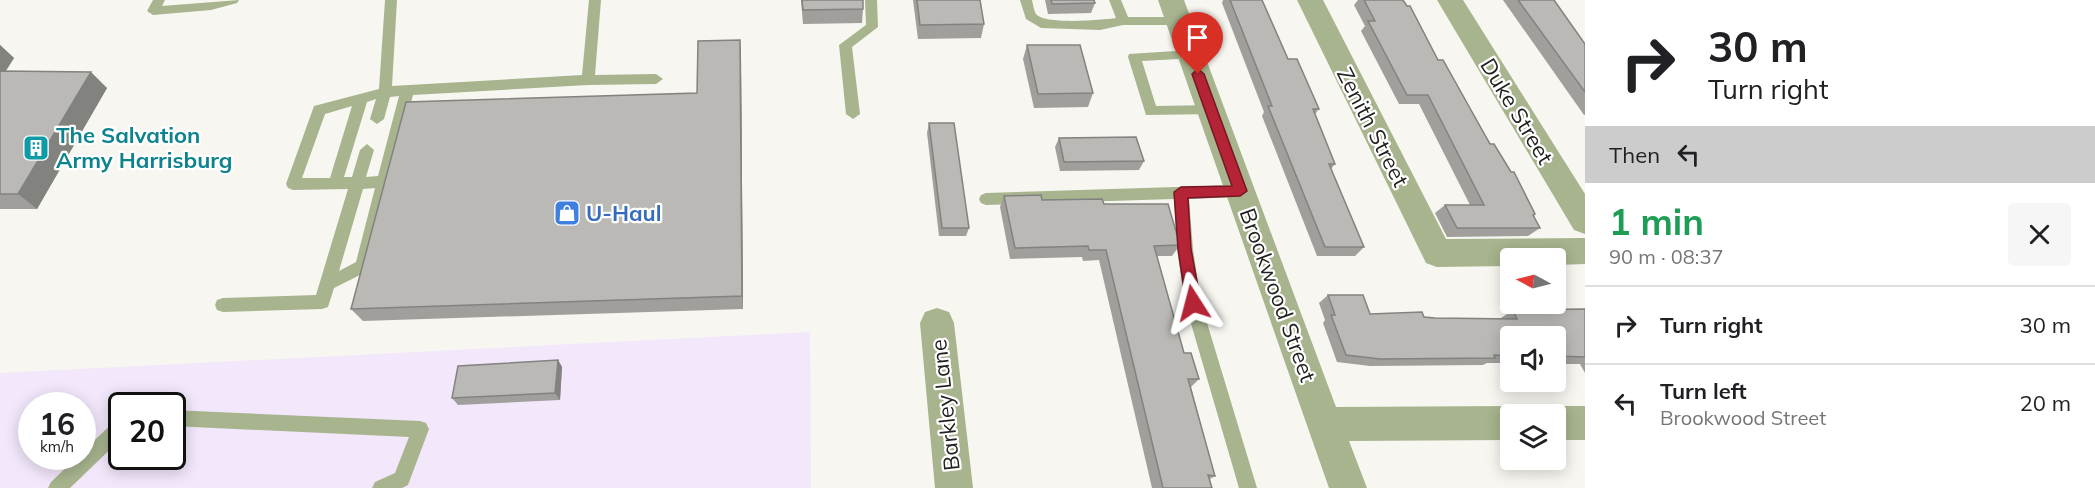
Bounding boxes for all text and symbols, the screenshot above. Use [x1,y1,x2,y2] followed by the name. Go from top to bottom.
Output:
[1172,12,1223,74] pin
[1708,20,1808,73] text: 30 m
[1181,21,1214,54] icon: arrive
[1609,24,1687,102] icon: right
[1474,53,1560,169] street label: Duke Street
[1331,63,1415,192] street label: Zenith Street
[1708,72,1828,106] text: Turn right
[56,121,232,174] place label: The Salvation Army Harrisburg
[21,133,51,163] building icon: The Salvation Army Harrisburg
[1672,138,1705,171] icon: left
[1609,141,1660,169] text: Then
[552,198,582,228] shop icon: U-Haul
[586,199,661,227] place label: U-Haul
[1609,199,1704,244] text: 1 min
[2008,203,2071,266] button: close
[1234,204,1323,386] street label: Brookwood Street
[1609,244,1723,269] text: 90 m · 08:37
[1500,248,1566,314] north arrow
[1500,248,1566,470] map controls
[1161,271,1225,335] position arrow
[1609,309,1642,342] icon: right
[1660,311,1763,339] text: Turn right
[2020,311,2071,339] text: 30 m
[1500,326,1566,392] button: sound
[924,338,966,472] street label: Barkley Lane
[1660,377,1747,405] text: Turn left
[1609,387,1642,420] icon: left
[2020,389,2071,417] text: 20 m
[108,392,186,470] speed limit sign: 20
[1500,404,1566,470] button: layers
[39,405,75,443] text: 16
[1660,405,1826,430] text: Brookwood Street
[40,437,74,456] text: km/h

